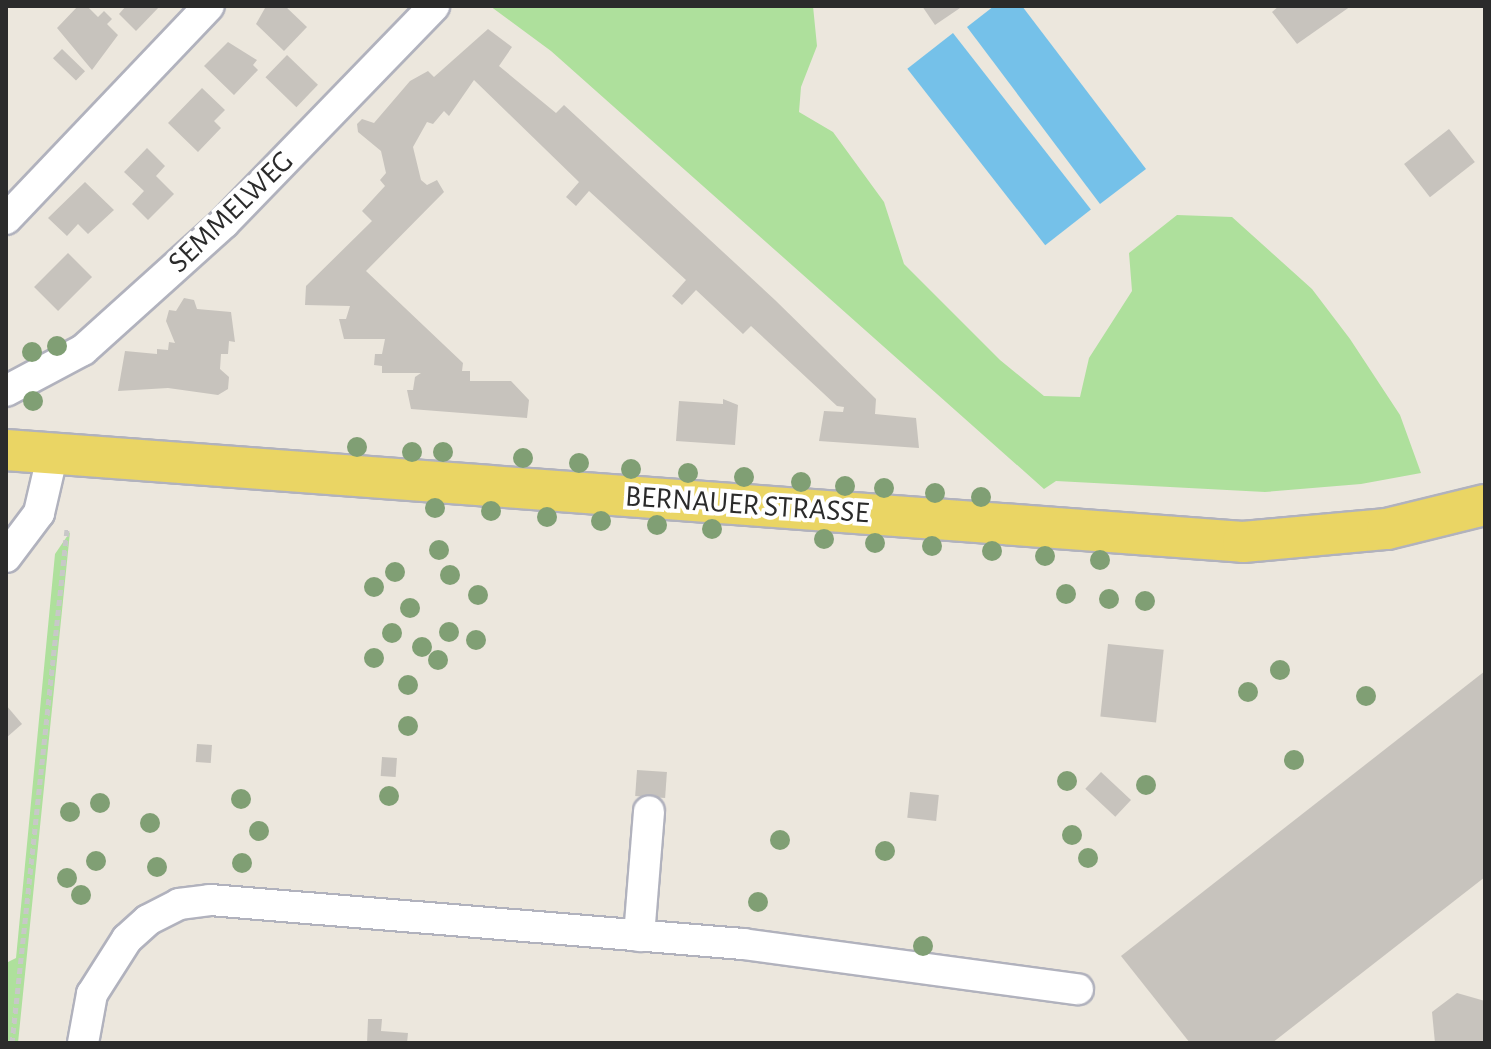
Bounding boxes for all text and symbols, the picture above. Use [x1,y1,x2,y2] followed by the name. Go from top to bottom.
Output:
[161,143,301,281] street label: SEMMELWEG
[624,479,870,531] street label: BERNAUER STRASSE

